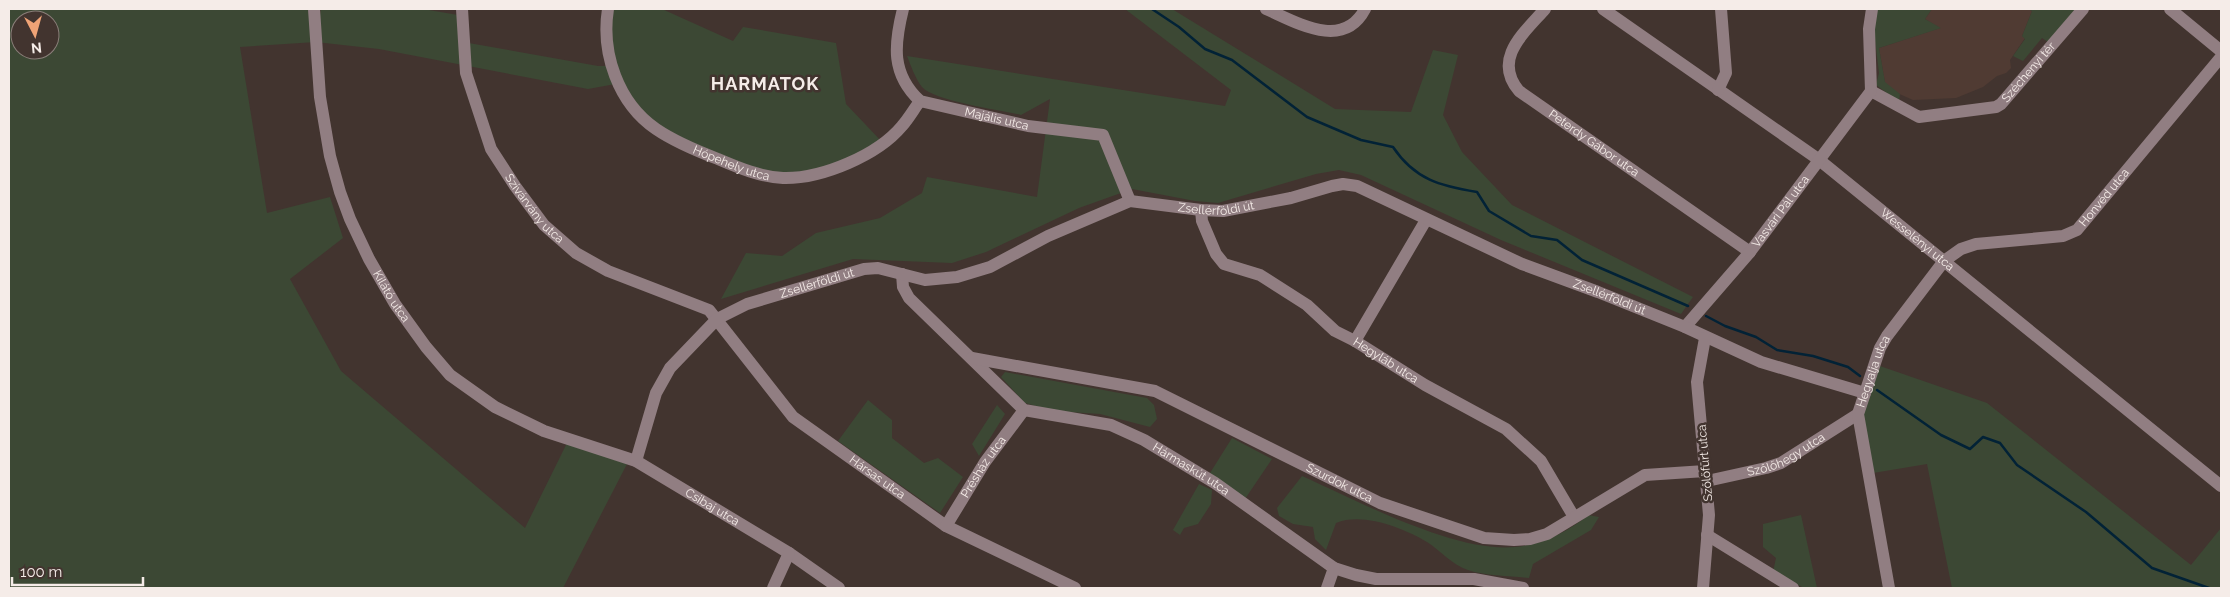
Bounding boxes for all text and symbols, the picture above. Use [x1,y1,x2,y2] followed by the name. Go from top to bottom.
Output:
[10,10,60,60] north arrow
[30,39,43,56] text: N
[1999,39,2059,105] street label: Széchenyi tér
[711,73,819,94] district label: HARMATOK
[963,105,1030,133] street label: Majális utca
[1546,107,1642,180] street label: Peterdy Gábor utca
[691,143,771,183] street label: Hópehely utca
[2076,166,2132,229] street label: Honvéd utca
[502,171,567,246] street label: Szivárvány utca
[1749,173,1812,250] street label: Vasvári Pál utca
[1177,198,1255,218] street label: Zsellérföldi út
[1878,205,1957,274] street label: Wesselényi utca
[778,265,856,301] street label: Zsellérföldi út
[370,268,413,325] street label: Kilátó utca
[1571,276,1648,317] street label: Zsellérföldi út
[1854,333,1893,409] street label: Hegyalja utca
[1351,335,1421,386] street label: Hegyláb utca
[1695,424,1715,502] street label: Szőlőfürt utca
[1746,430,1827,479] street label: Szőlőhegy utca
[958,433,1009,500] street label: Présház utca
[1150,440,1232,498] street label: Hármaskút utca
[847,453,908,502] street label: Hársas utca
[1304,460,1375,505] street label: Szurdok utca
[683,485,742,529] street label: Csibaj utca
[12,554,144,586] scale bar
[20,563,62,581] text: 100 m

